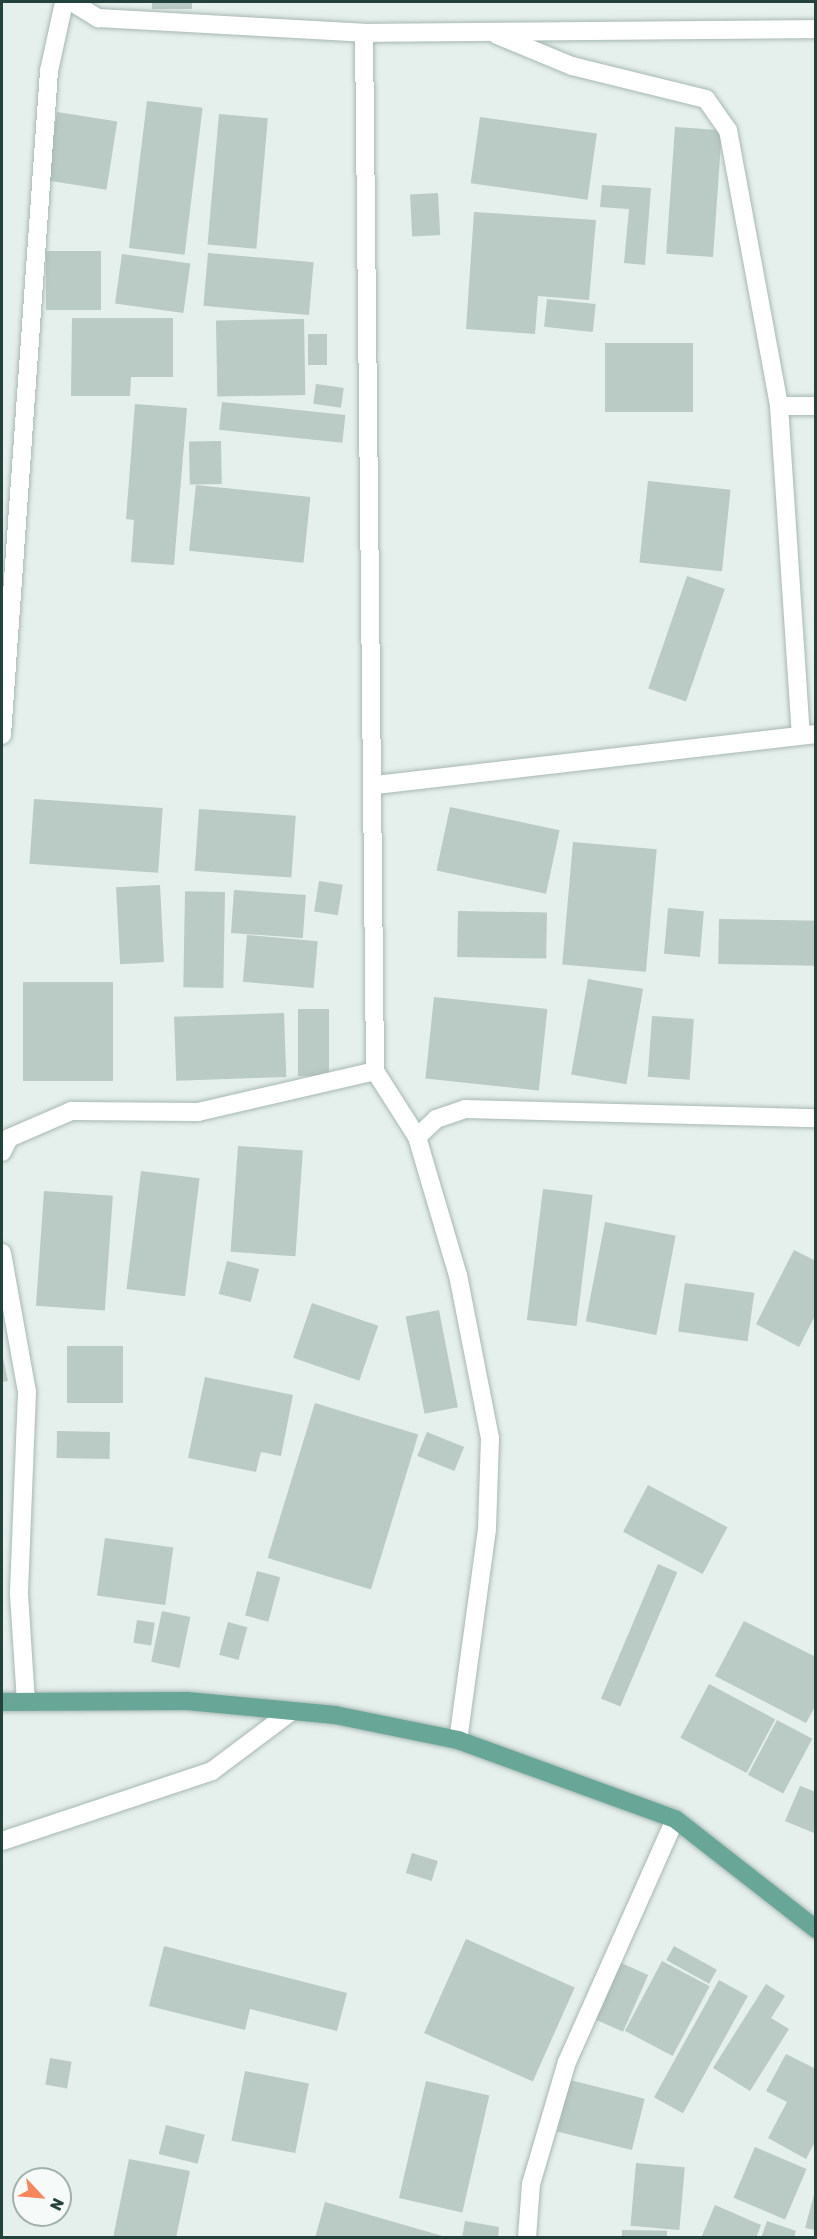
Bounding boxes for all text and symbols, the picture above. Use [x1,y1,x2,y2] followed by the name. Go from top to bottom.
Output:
[12,2167,72,2227] north arrow
[46,2195,68,2214] text: N

